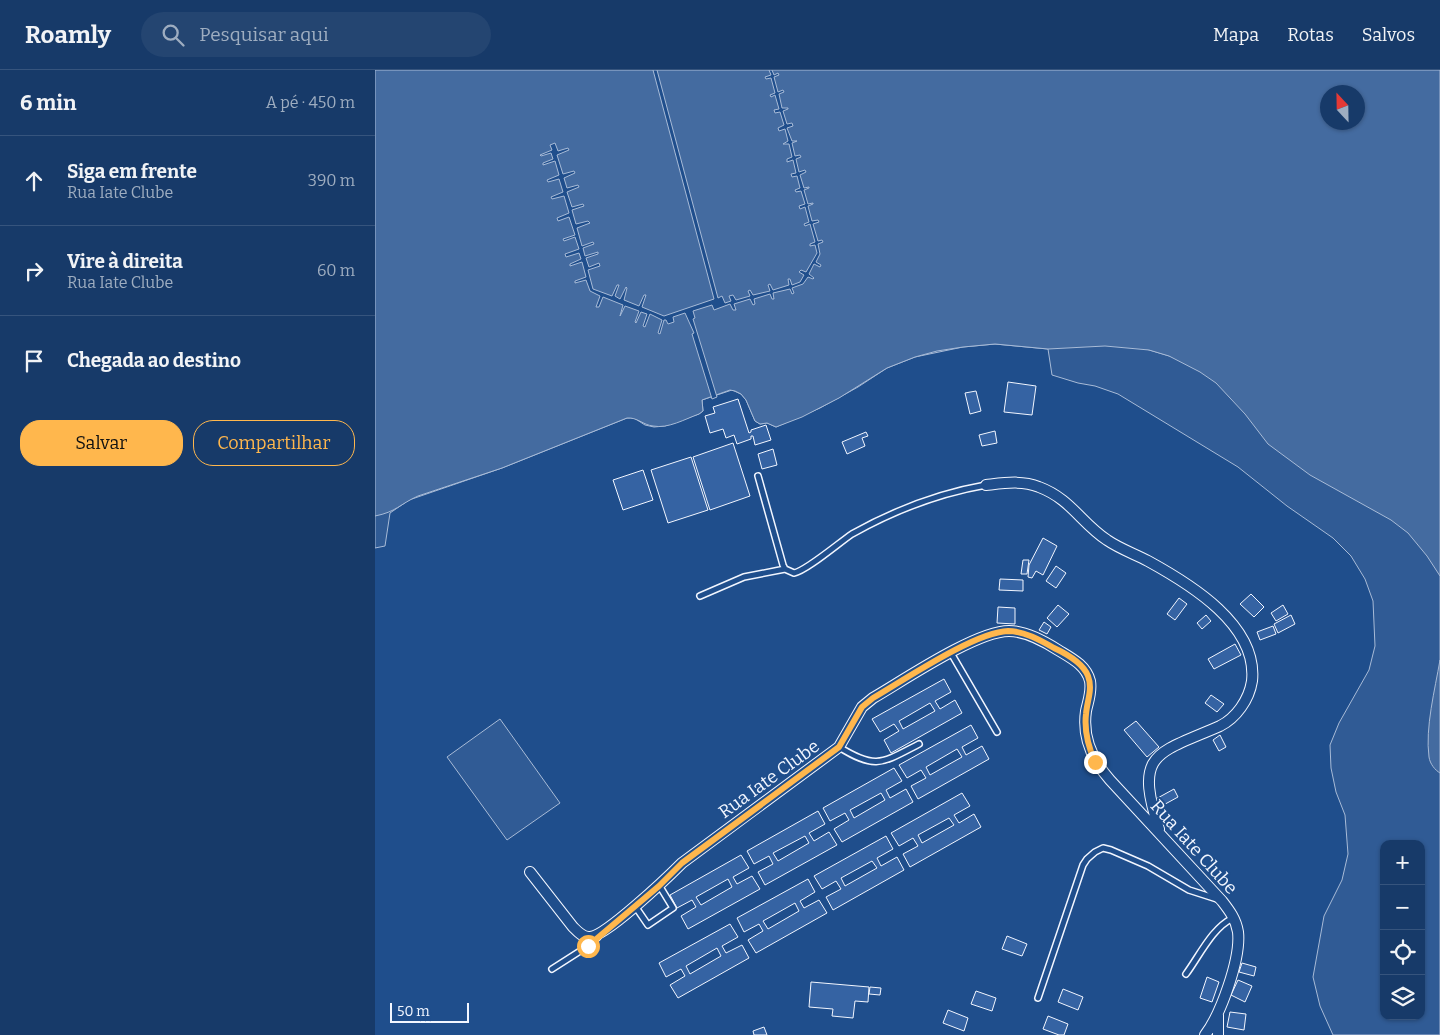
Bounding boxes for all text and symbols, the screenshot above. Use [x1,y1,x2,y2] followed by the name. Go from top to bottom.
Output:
[141,12,491,57] search box
[25,21,111,49] text: Roamly
[159,21,187,49] icon: search
[199,23,329,46] text: Pesquisar aqui
[1213,24,1259,46] text: Mapa
[1287,24,1334,46] text: Rotas
[1362,24,1415,46] text: Salvos
[1320,85,1365,130] north arrow
[20,90,76,116] text: 6 min
[266,93,355,112] text: A pé · 450 m
[67,160,197,183] text: Siga em frente
[20,167,48,195] icon: ahead
[308,171,355,190] text: 390 m
[67,183,173,202] text: Rua Iate Clube
[67,250,183,273] text: Vire à direita
[20,257,48,285] icon: right
[317,261,355,280] text: 60 m
[67,273,173,292] text: Rua Iate Clube
[20,347,48,375] icon: arrive
[67,349,241,372] text: Chegada ao destino
[20,420,183,466] button: Salvar
[193,420,355,466] button: Compartilhar
[714,735,824,823] street label: Rua Iate Clube
[1084,751,1107,774] route end
[1146,795,1242,899] street label: Rua Iate Clube
[1380,840,1425,1020] map controls
[1380,840,1425,885] button: +
[1380,885,1425,930] button: −
[1380,930,1425,975] button: locate
[577,935,600,958] route start
[1380,975,1425,1020] button: layers
[390,1000,469,1023] scale bar
[397,1003,430,1020] text: 50 m

